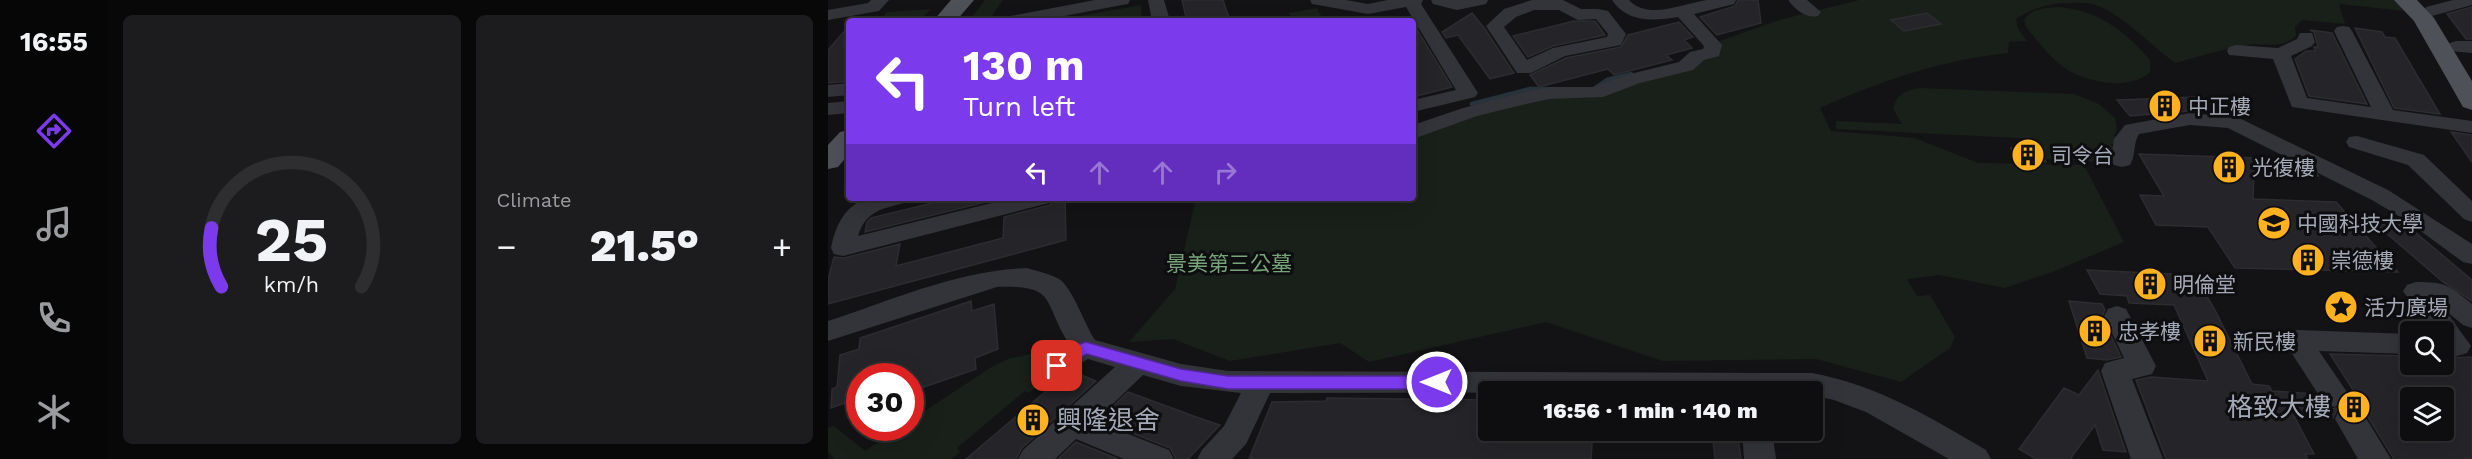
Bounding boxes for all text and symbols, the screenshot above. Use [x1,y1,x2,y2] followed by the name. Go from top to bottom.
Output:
[20,26,88,58] text: 16:55
[963,41,1085,90] text: 130 m
[864,42,942,120] icon: left
[2147,88,2183,124] building icon: 中正樓
[963,91,1075,123] text: Turn left
[2188,94,2251,119] place label: 中正樓
[33,110,75,152] icon: directions
[2010,137,2046,173] building icon: 司令台
[2051,143,2114,168] place label: 司令台
[2211,149,2247,185] building icon: 光復樓
[2252,155,2315,180] place label: 光復樓
[1020,156,1053,189] icon: left
[1083,156,1116,189] icon: ahead
[1146,156,1179,189] icon: ahead
[1209,156,1242,189] icon: right
[497,188,572,212] text: Climate
[33,203,75,245] icon: music
[255,203,329,276] text: 25
[2256,205,2292,241] school or university icon: 中國科技大學
[2297,211,2423,236] place label: 中國科技大學
[589,219,699,272] text: 21.5°
[497,227,516,266] text: −
[772,227,792,266] text: +
[2290,242,2326,278] building icon: 崇德樓
[2331,248,2394,273] place label: 崇德樓
[1166,251,1292,276] park label: 景美第三公墓
[2132,266,2168,302] building icon: 明倫堂
[264,272,319,297] text: km/h
[2173,272,2236,297] place label: 明倫堂
[2323,289,2359,325] place icon: 活力廣場
[2364,295,2448,320] place label: 活力廣場
[33,297,75,339] icon: phone
[2077,313,2113,349] building icon: 忠孝樓
[2118,319,2181,344] place label: 忠孝樓
[2400,321,2454,441] map controls
[2400,321,2454,375] button: search
[2192,323,2228,359] building icon: 新民樓
[2233,329,2296,354] place label: 新民樓
[1031,340,1082,391] pin
[1040,349,1073,382] icon: arrive
[1405,350,1469,414] position arrow
[846,363,924,441] speed limit sign: 30
[2400,387,2454,441] button: layers
[2336,389,2372,425] building icon: 格致大樓
[33,391,75,433] icon: climate
[2227,392,2331,422] place label: 格致大樓
[1543,398,1758,423] text: 16:56 · 1 min · 140 m
[1015,402,1051,438] building icon: 興隆退舍
[1056,405,1160,435] place label: 興隆退舍

